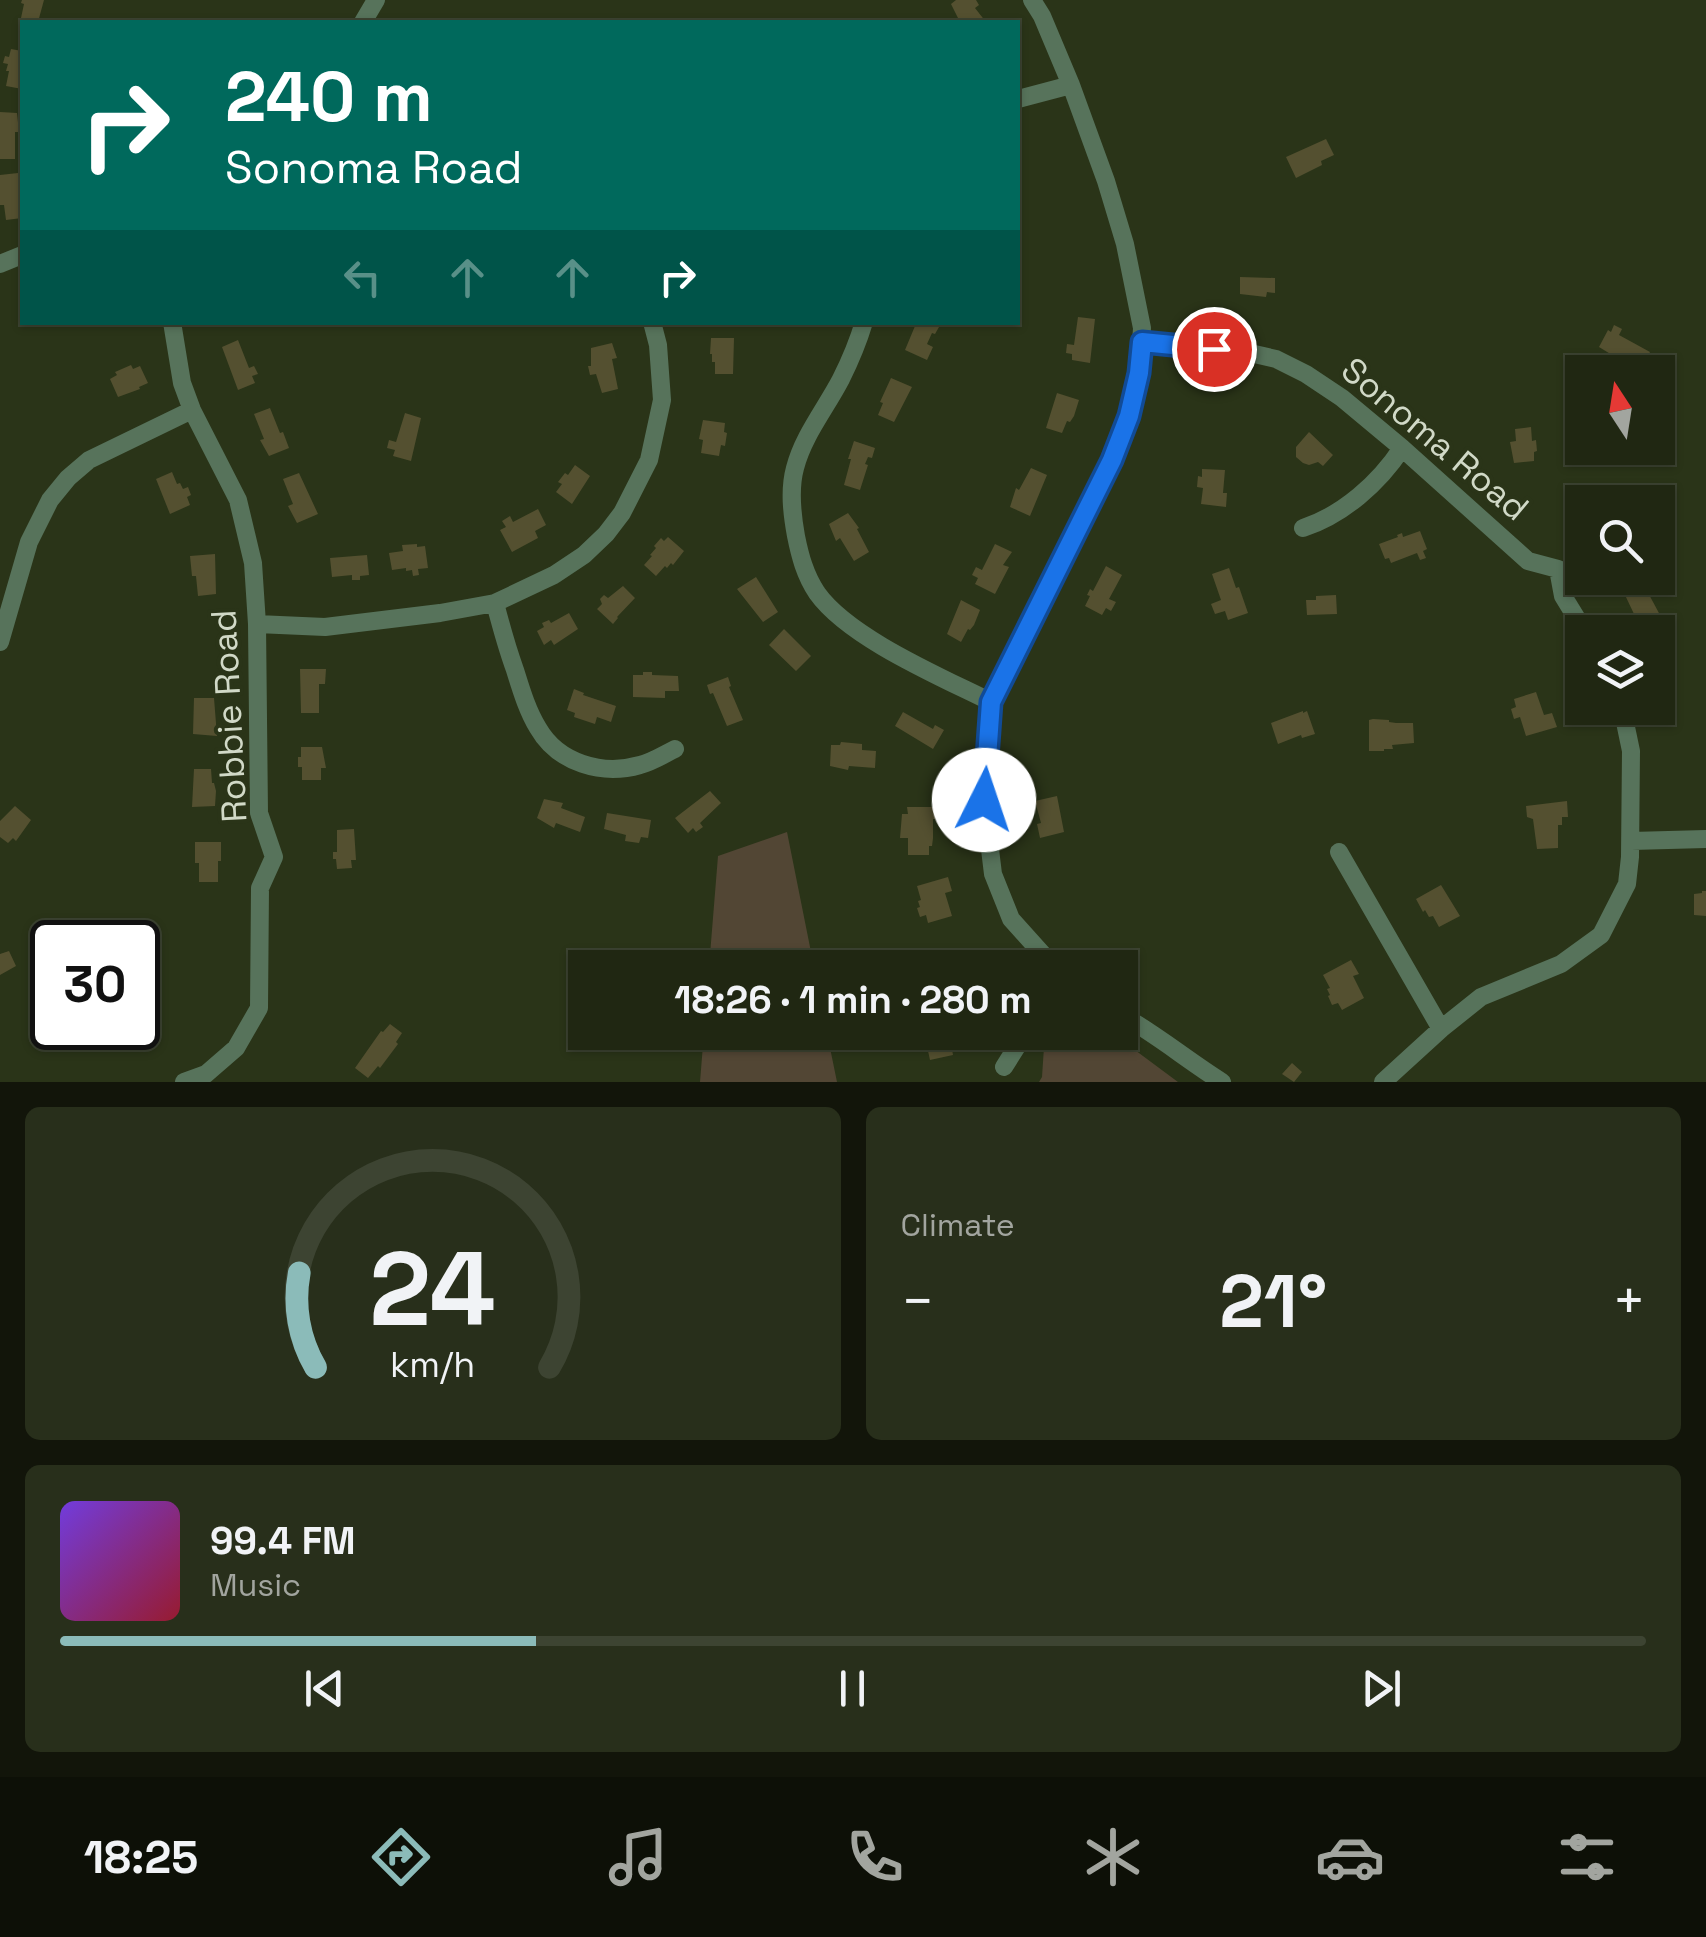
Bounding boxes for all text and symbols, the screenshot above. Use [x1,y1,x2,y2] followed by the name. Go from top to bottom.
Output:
[225,52,433,141] text: 240 m
[60,60,190,190] icon: right
[225,139,522,196] text: Sonoma Road
[335,250,390,305] icon: left
[440,250,495,305] icon: ahead
[545,250,600,305] icon: ahead
[650,250,705,305] icon: right
[1172,307,1257,392] pin
[1187,322,1242,377] icon: arrive
[1332,348,1538,530] street label: Sonoma Road
[1565,355,1675,465] north arrow
[1565,355,1675,725] map controls
[1565,485,1675,595] button: search
[201,608,257,824] street label: Robbie Road
[1565,615,1675,725] button: layers
[932,748,1036,852] position arrow
[30,920,160,1050] speed limit sign: 30
[674,976,1032,1024] text: 18:26 · 1 min · 280 m
[901,1205,1015,1245] text: Climate
[370,1223,496,1355] text: 24
[1219,1253,1327,1349] text: 21°
[901,1266,935,1336] text: −
[1612,1266,1646,1336] text: +
[390,1342,475,1387] text: km/h
[210,1517,356,1565] text: 99.4 FM
[210,1565,301,1605] text: Music
[297,1661,352,1716] icon: previous
[825,1661,880,1716] icon: pause
[1354,1661,1409,1716] icon: next
[366,1822,436,1892] icon: directions
[603,1822,673,1892] icon: music
[840,1822,910,1892] icon: phone
[1078,1822,1148,1892] icon: climate
[1315,1822,1385,1892] icon: car
[1552,1822,1622,1892] icon: filters
[84,1829,198,1886] text: 18:25

